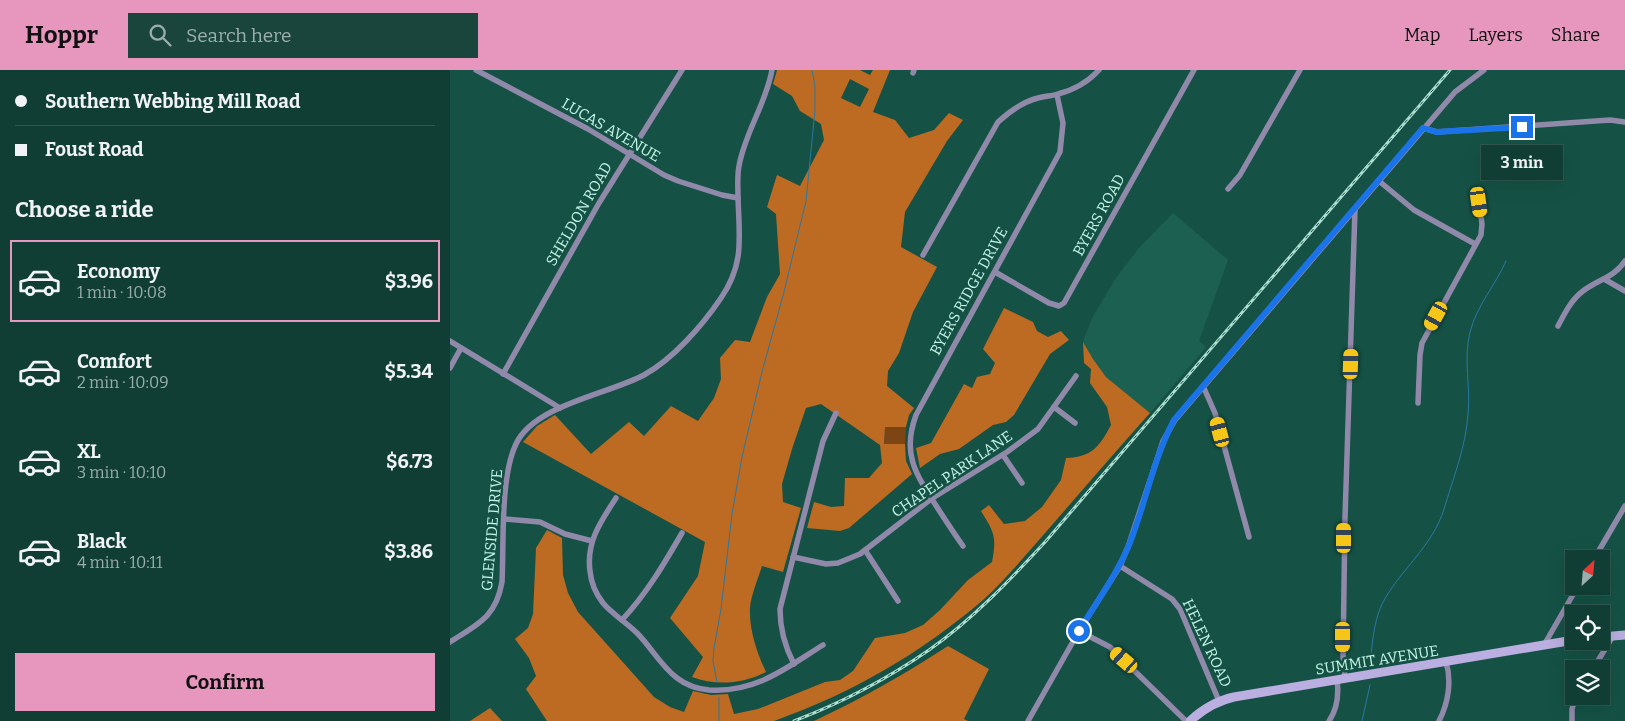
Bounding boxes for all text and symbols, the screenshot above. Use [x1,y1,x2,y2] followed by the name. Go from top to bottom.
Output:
[128,13,478,58] search box
[25,21,98,49] text: Hoppr
[146,21,174,49] icon: search
[186,24,291,47] text: Search here
[1404,24,1440,46] text: Map
[1468,24,1523,46] text: Layers
[1551,24,1600,46] text: Share
[45,90,300,113] text: Southern Webbing Mill Road
[558,94,664,166] street label: LUCAS AVENUE
[1511,116,1533,138] route end
[45,138,144,161] text: Foust Road
[1481,144,1563,180] callout: 3 min
[1501,153,1543,172] text: 3 min
[542,159,616,269] street label: SHELDON ROAD
[1069,171,1129,259] street label: BYERS ROAD
[1469,186,1488,218] car
[15,196,154,223] text: Choose a ride
[926,224,1012,358] street label: BYERS RIDGE DRIVE
[17,259,62,304] icon: car
[77,260,160,283] text: Economy
[385,270,433,293] text: $3.96
[77,283,167,302] text: 1 min · 10:08
[1422,299,1449,333] car
[17,349,62,394] icon: car
[1342,349,1359,379] car
[77,350,152,373] text: Comfort
[384,360,433,383] text: $5.34
[77,373,169,392] text: 2 min · 10:09
[1208,416,1231,448] car
[888,427,1016,521] street label: CHAPEL PARK LANE
[17,439,62,484] icon: car
[77,440,101,463] text: XL
[386,450,433,473] text: $6.73
[77,463,166,482] text: 3 min · 10:10
[478,468,506,592] street label: GLENSIDE DRIVE
[1336,523,1351,553] car
[17,529,62,574] icon: car
[77,530,127,553] text: Black
[384,540,433,563] text: $3.86
[1565,550,1610,595] north arrow
[1565,550,1610,705] map controls
[77,553,163,572] text: 4 min · 10:11
[1179,596,1235,690] street label: HELEN ROAD
[1565,605,1610,650] button: locate
[1068,620,1090,642] route start
[1335,622,1350,652] car
[1314,641,1440,679] street label: SUMMIT AVENUE
[1107,644,1140,676] car
[15,653,435,711] button: Confirm
[1565,660,1610,705] button: layers

